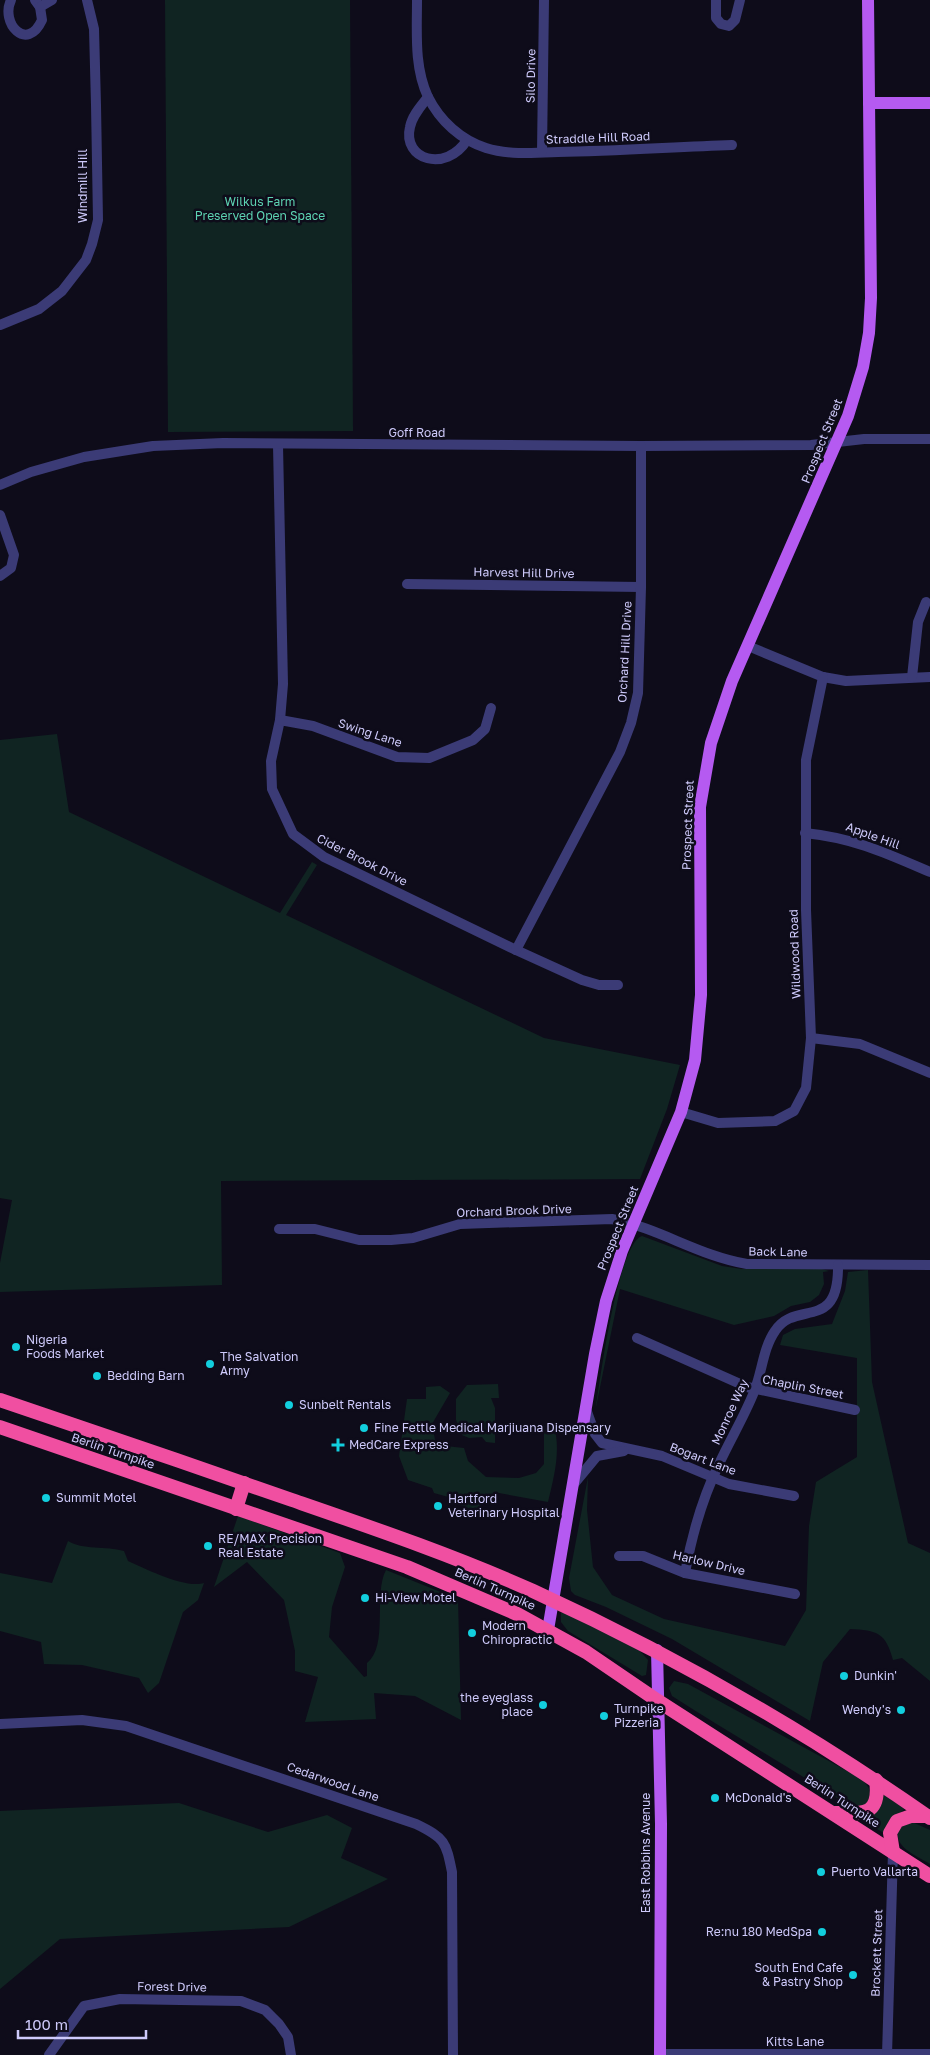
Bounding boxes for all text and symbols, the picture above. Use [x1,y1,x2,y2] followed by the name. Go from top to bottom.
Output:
[523,49,538,103] street label: Silo Drive
[546,128,650,147] street label: Straddle Hill Road
[75,149,90,223] street label: Windmill Hill
[195,194,325,223] park label: Wilkus Farm Preserved Open Space
[798,396,845,485] street label: Prospect Street
[389,425,445,440] street label: Goff Road
[473,564,575,581] street label: Harvest Hill Drive
[614,601,635,703] street label: Orchard Hill Drive
[336,715,404,750] street label: Swing Lane
[678,779,697,870] street label: Prospect Street
[844,819,902,852] street label: Apple Hill
[314,830,410,889] street label: Cider Brook Drive
[785,909,804,999] street label: Wildwood Road
[594,1183,641,1272] street label: Prospect Street
[456,1201,572,1220] street label: Orchard Brook Drive
[748,1243,808,1260] street label: Back Lane
[26,1332,104,1361] place label: Nigeria Foods Market
[10,1341,22,1353] marker: Nigeria Foods Market
[220,1349,298,1378] place label: The Salvation Army
[204,1358,216,1370] marker: The Salvation Army
[107,1368,185,1383] place label: Bedding Barn
[91,1370,103,1382] marker: Bedding Barn
[761,1371,845,1402] street label: Chaplin Street
[708,1376,751,1447] street label: Monroe Way
[299,1397,391,1412] place label: Sunbelt Rentals
[283,1399,295,1411] marker: Sunbelt Rentals
[374,1420,611,1435] place label: Fine Fettle Medical Marjiuana Dispensary
[358,1422,370,1434] marker: Fine Fettle Medical Marjiuana Dispensary
[70,1429,157,1472] street label: Berlin Turnpike
[349,1437,449,1452] place label: MedCare Express
[331,1438,345,1452] marker: MedCare Express
[668,1439,739,1478] street label: Bogart Lane
[56,1490,136,1505] place label: Summit Motel
[448,1491,560,1520] place label: Hartford Veterinary Hospital
[40,1492,52,1504] marker: Summit Motel
[432,1500,444,1512] marker: Hartford Veterinary Hospital
[218,1531,322,1560] place label: RE/MAX Precision Real Estate
[202,1540,214,1552] marker: RE/MAX Precision Real Estate
[671,1547,747,1578] street label: Harlow Drive
[452,1564,538,1613] street label: Berlin Turnpike
[375,1590,456,1605] place label: Hi-View Motel
[359,1592,371,1604] marker: Hi-View Motel
[482,1618,553,1647] place label: Modern Chiropractic
[466,1627,478,1639] marker: Modern Chiropractic
[854,1668,897,1683] place label: Dunkin'
[838,1670,850,1682] marker: Dunkin'
[460,1690,533,1719] place label: the eyeglass place
[537,1699,549,1711] marker: the eyeglass place
[614,1701,664,1730] place label: Turnpike Pizzeria
[842,1702,891,1717] place label: Wendy's
[895,1704,907,1716] marker: Wendy's
[598,1710,610,1722] marker: Turnpike Pizzeria
[285,1759,381,1804] street label: Cedarwood Lane
[802,1771,883,1831] street label: Berlin Turnpike
[725,1790,792,1805] place label: McDonald's
[709,1792,721,1804] marker: McDonald's
[638,1793,653,1913] street label: East Robbins Avenue
[831,1864,918,1879] place label: Puerto Vallarta
[815,1866,827,1878] marker: Puerto Vallarta
[867,1909,886,1997] street label: Brockett Street
[706,1924,812,1939] place label: Re:nu 180 MedSpa
[816,1926,828,1938] marker: Re:nu 180 MedSpa
[754,1960,843,1989] place label: South End Cafe & Pastry Shop
[847,1969,859,1981] marker: South End Cafe & Pastry Shop
[137,1978,207,1995] street label: Forest Drive
[18,2008,145,2040] scale bar
[25,2015,68,2033] text: 100 m
[766,2034,824,2049] street label: Kitts Lane

